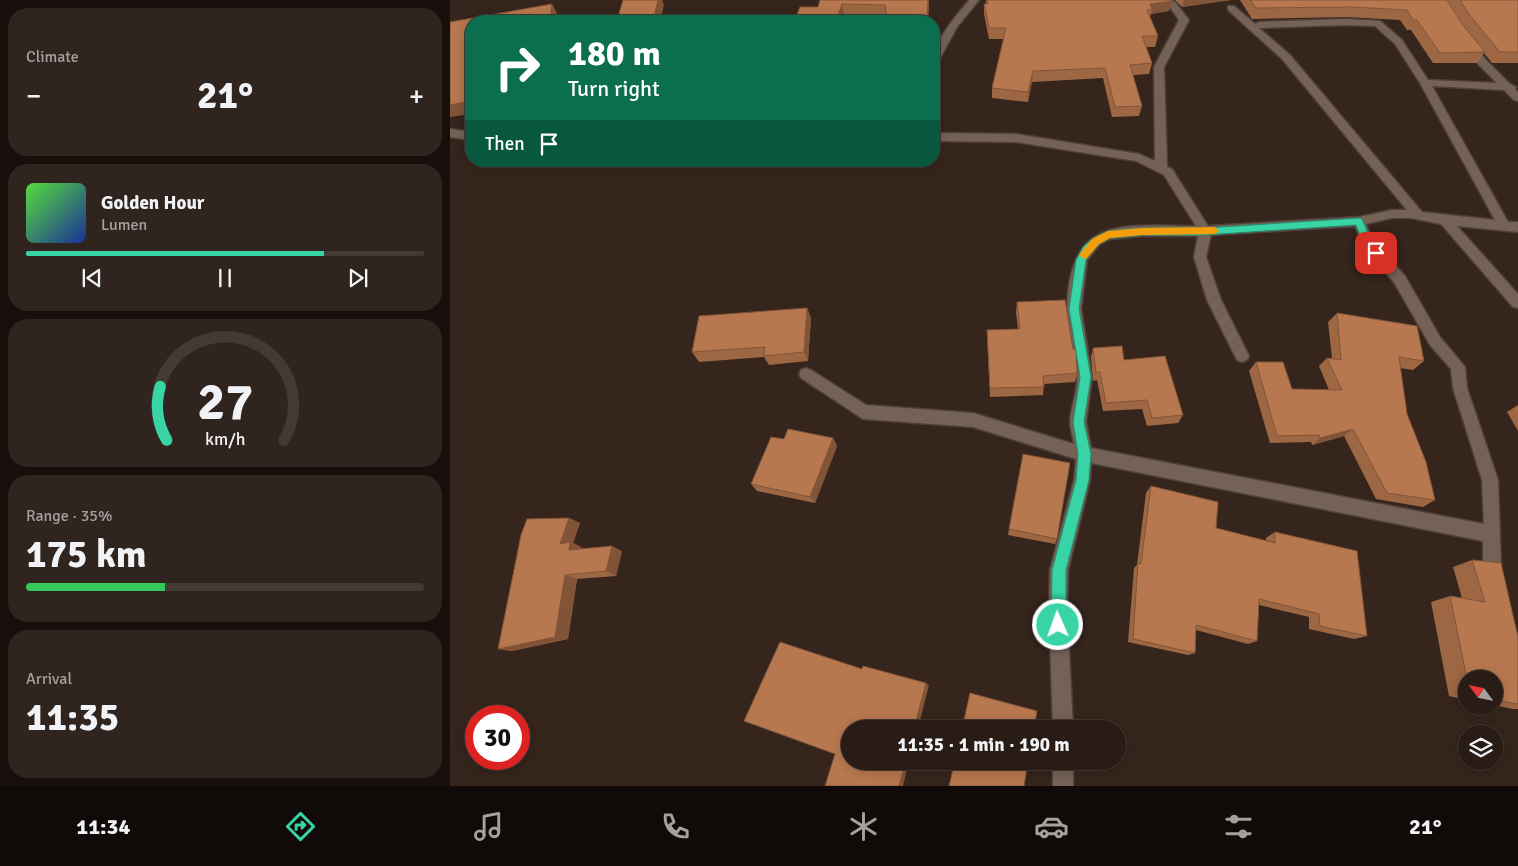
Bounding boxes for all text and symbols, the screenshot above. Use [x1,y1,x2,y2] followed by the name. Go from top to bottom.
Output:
[568,32,661,75] text: 180 m
[485,35,550,100] icon: right
[26,47,79,67] text: Climate
[197,72,253,119] text: 21°
[568,75,660,102] text: Turn right
[26,79,41,113] text: −
[409,79,424,113] text: +
[535,130,563,158] icon: arrive
[485,132,525,156] text: Then
[101,191,204,215] text: Golden Hour
[101,215,147,235] text: Lumen
[1355,232,1397,274] pin
[1362,239,1390,267] icon: arrive
[78,264,106,292] icon: previous
[211,264,239,292] icon: pause
[344,264,372,292] icon: next
[197,370,253,434] text: 27
[205,428,245,450] text: km/h
[26,506,112,526] text: Range · 35%
[26,531,147,578] text: 175 km
[1031,598,1083,650] position arrow
[26,669,72,689] text: Arrival
[1458,670,1502,715] north arrow
[1458,670,1503,770] map controls
[26,694,119,741] text: 11:35
[465,705,530,770] speed limit sign: 30
[1458,725,1503,770] button: layers
[897,733,1070,757] text: 11:35 · 1 min · 190 m
[283,809,318,844] icon: directions
[471,809,506,844] icon: music
[658,809,693,844] icon: phone
[846,809,881,844] icon: climate
[1034,809,1069,844] icon: car
[1221,809,1256,844] icon: filters
[76,813,130,840] text: 11:34
[1409,813,1442,840] text: 21°

